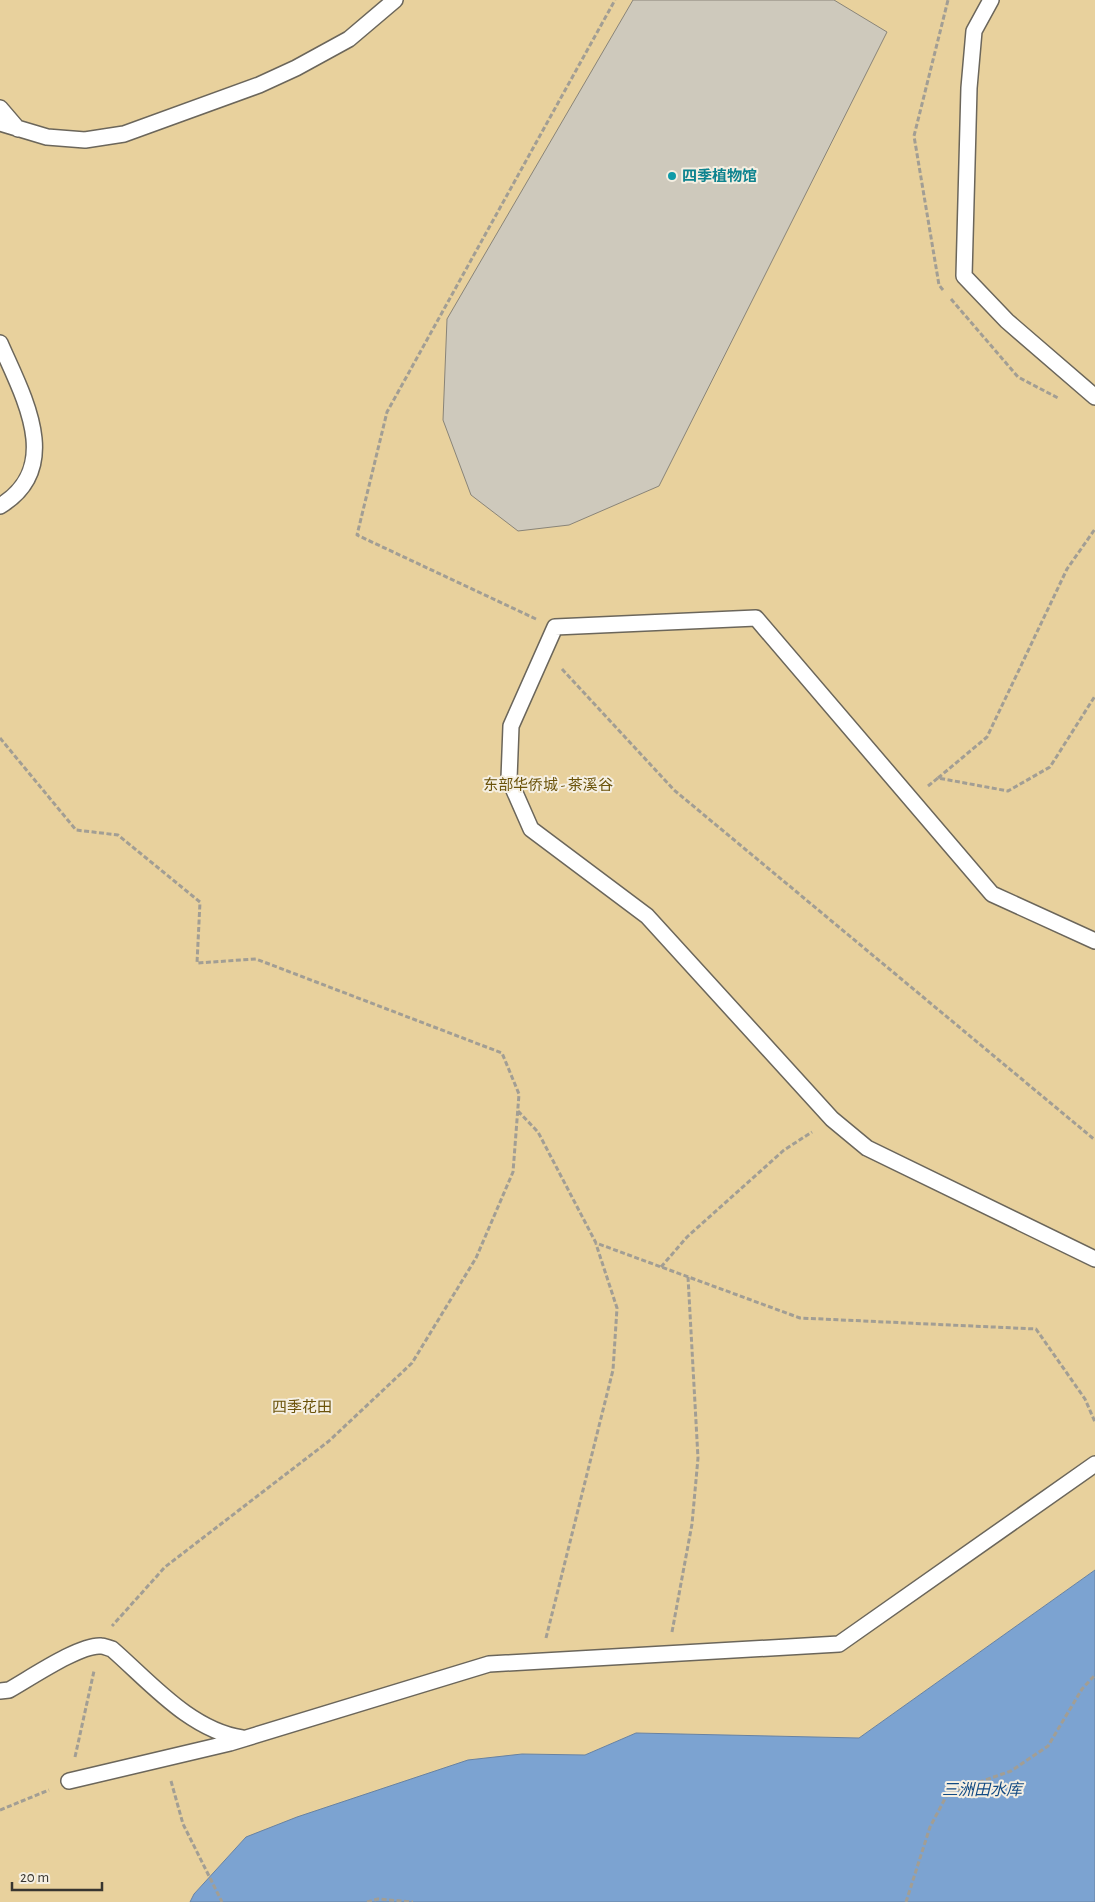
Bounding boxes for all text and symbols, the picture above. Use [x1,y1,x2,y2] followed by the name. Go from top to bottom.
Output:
[682,167,757,184] place label: 四季植物馆
[666,170,678,182] marker: 四季植物馆
[483,776,613,793] park label: 东部华侨城 - 茶溪谷
[272,1399,332,1415] park label: 四季花田
[942,1781,1025,1798] water label: 三洲田水库
[12,1860,102,1892] scale bar
[20,1870,49,1885] text: 20 m

